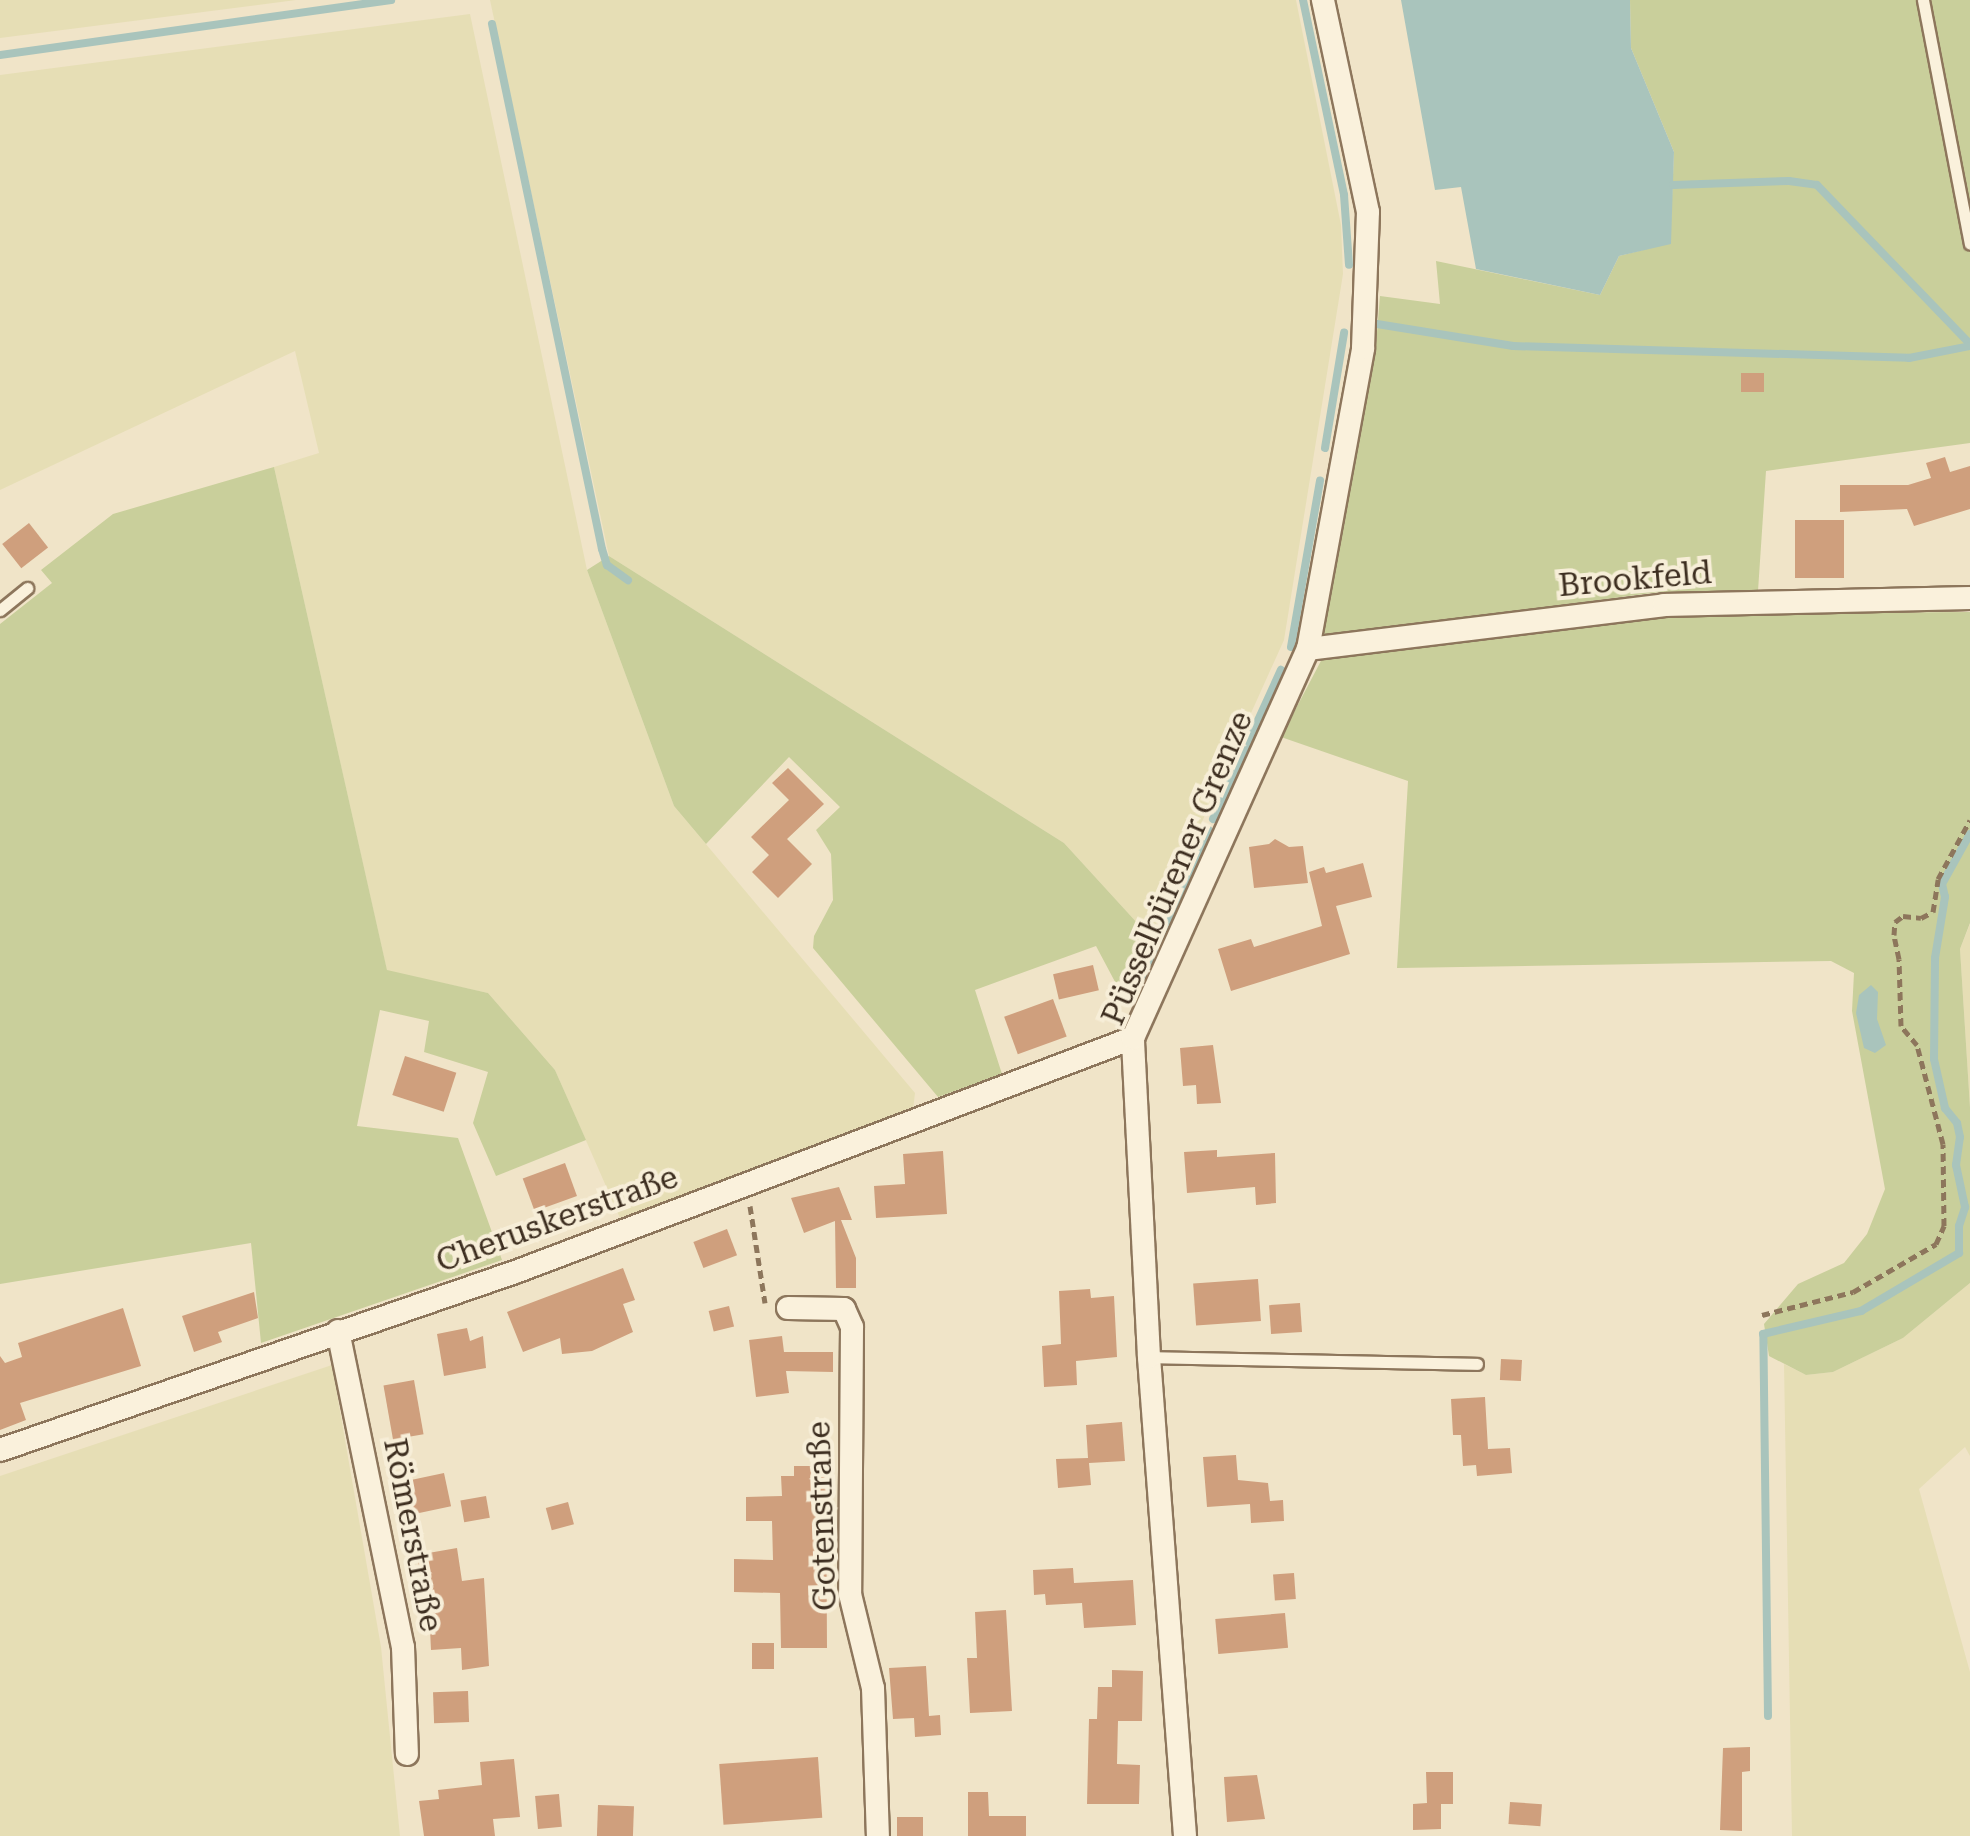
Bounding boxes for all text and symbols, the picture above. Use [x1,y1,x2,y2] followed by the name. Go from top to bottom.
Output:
[1557,553,1713,605] street label: Brookfeld
[1093,705,1261,1031] street label: Püsselbürener Grenze
[431,1157,683,1281] street label: Cheruskerstraße
[799,1420,845,1612] street label: Gotenstraße
[375,1435,451,1635] street label: Römerstraße

